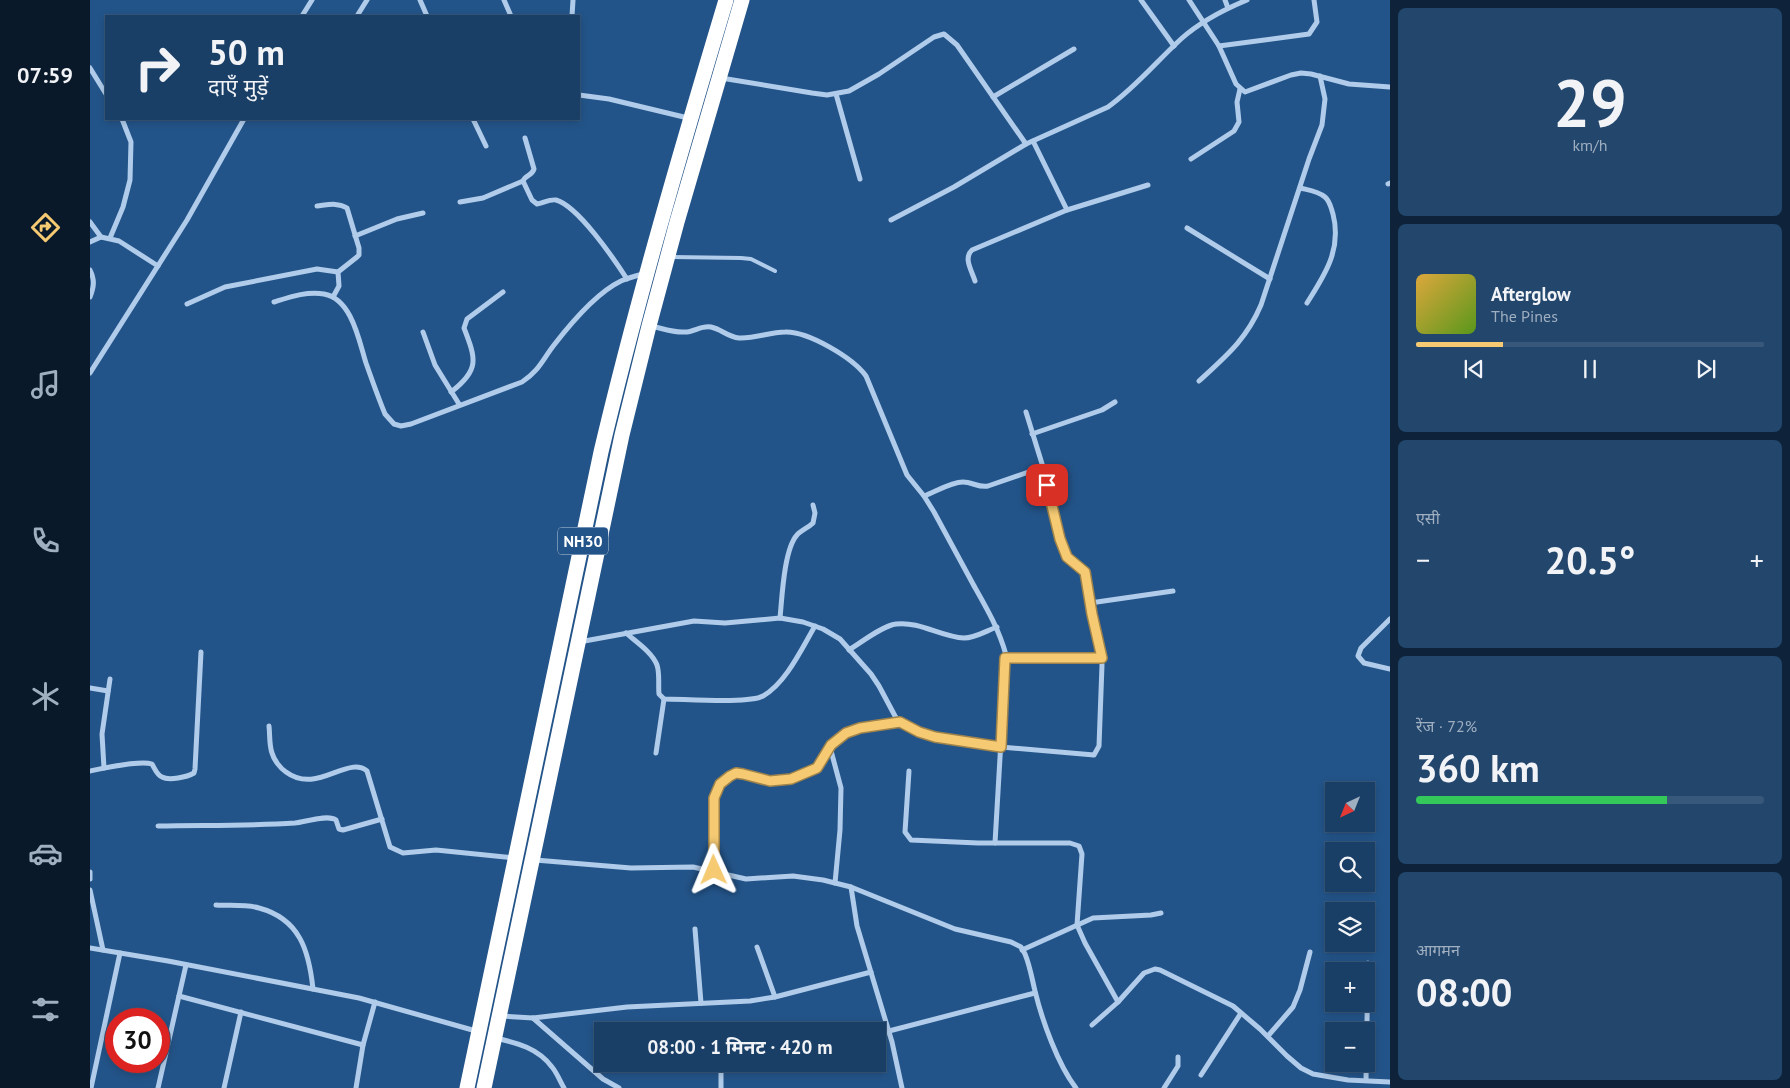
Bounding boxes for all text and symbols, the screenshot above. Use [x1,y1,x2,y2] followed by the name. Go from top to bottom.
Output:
[208,29,285,75] text: 50 m
[125,35,190,100] icon: right
[1553,60,1627,144] text: 29
[17,61,73,89] text: 07:59
[208,73,268,101] text: दाएँ मुड़ें
[1572,135,1608,155] text: km/h
[28,210,63,245] icon: directions
[1491,282,1571,306] text: Afterglow
[1491,306,1558,326] text: The Pines
[1460,355,1488,383] icon: previous
[1576,355,1604,383] icon: pause
[1692,355,1720,383] icon: next
[28,367,63,402] icon: music
[1026,464,1068,506] pin
[1033,471,1061,499] icon: arrive
[1416,508,1440,528] text: एसी
[28,523,63,558] icon: phone
[558,528,608,554] road number: NH30
[1545,535,1635,584] text: 20.5°
[1416,541,1430,578] text: −
[1750,541,1764,578] text: +
[28,679,63,714] icon: climate
[1416,716,1477,736] text: रेंज · 72%
[1416,743,1540,792] text: 360 km
[1325,782,1375,832] north arrow
[1325,782,1375,1072] map controls
[28,836,63,871] icon: car
[1325,842,1375,892] button: search
[687,843,739,895] position arrow
[1325,902,1375,952] button: layers
[1416,940,1460,960] text: आगमन
[1325,962,1375,1012] button: +
[1416,967,1512,1016] text: 08:00
[28,992,63,1027] icon: filters
[105,1008,170,1073] speed limit sign: 30
[1325,1022,1375,1072] button: −
[648,1035,832,1059] text: 08:00 · 1 मिनट · 420 m

